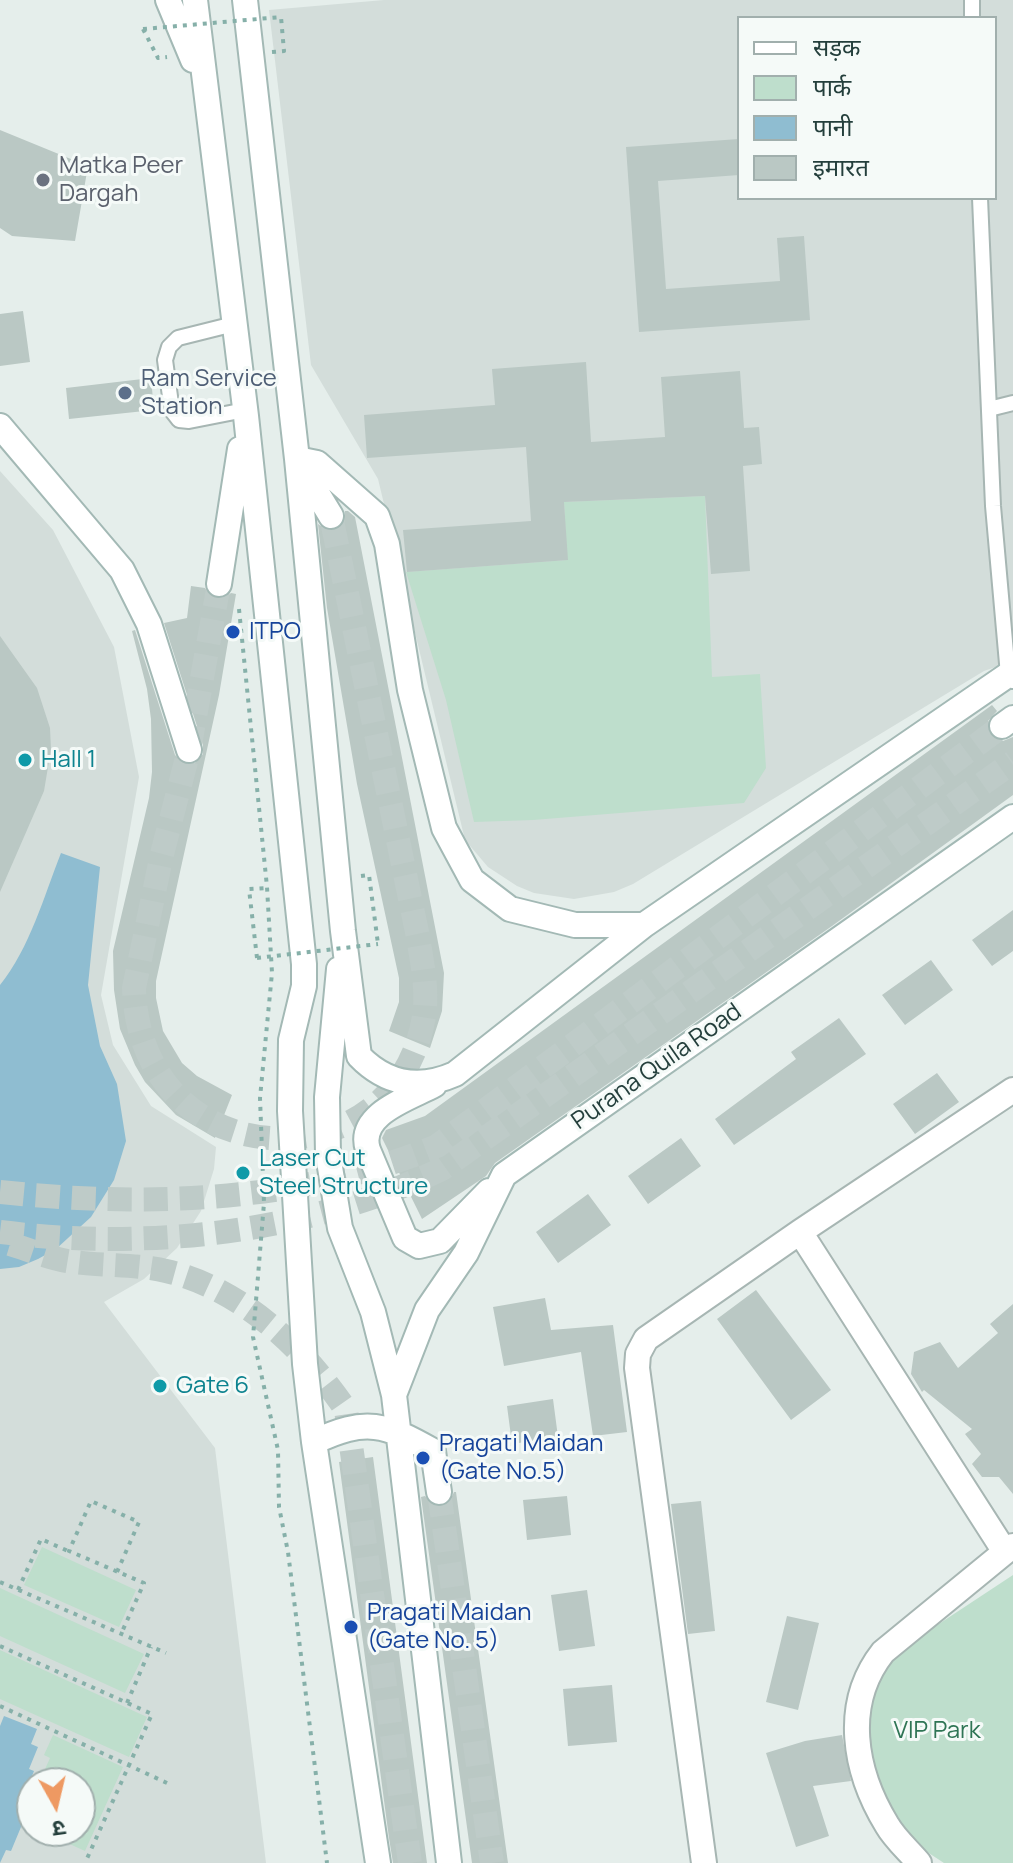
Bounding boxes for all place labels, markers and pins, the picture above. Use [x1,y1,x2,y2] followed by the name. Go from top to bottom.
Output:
[59,152,183,208] place label: Matka Peer Dargah
[34,171,52,189] marker: Matka Peer Dargah
[141,365,277,421] place label: Ram Service Station
[116,384,134,402] marker: Ram Service Station
[249,618,301,646] place label: ITPO
[224,623,242,641] marker: ITPO
[41,746,96,774] place label: Hall 1
[16,751,34,769] marker: Hall 1
[259,1145,428,1201] place label: Laser Cut Steel Structure
[234,1164,252,1182] marker: Laser Cut Steel Structure
[176,1372,249,1400] place label: Gate 6
[151,1377,169,1395] marker: Gate 6
[439,1430,603,1486] place label: Pragati Maidan (Gate No.5)
[414,1449,432,1467] marker: Pragati Maidan (Gate No.5)
[367,1599,531,1655] place label: Pragati Maidan (Gate No. 5)
[342,1618,360,1636] marker: Pragati Maidan (Gate No. 5)

